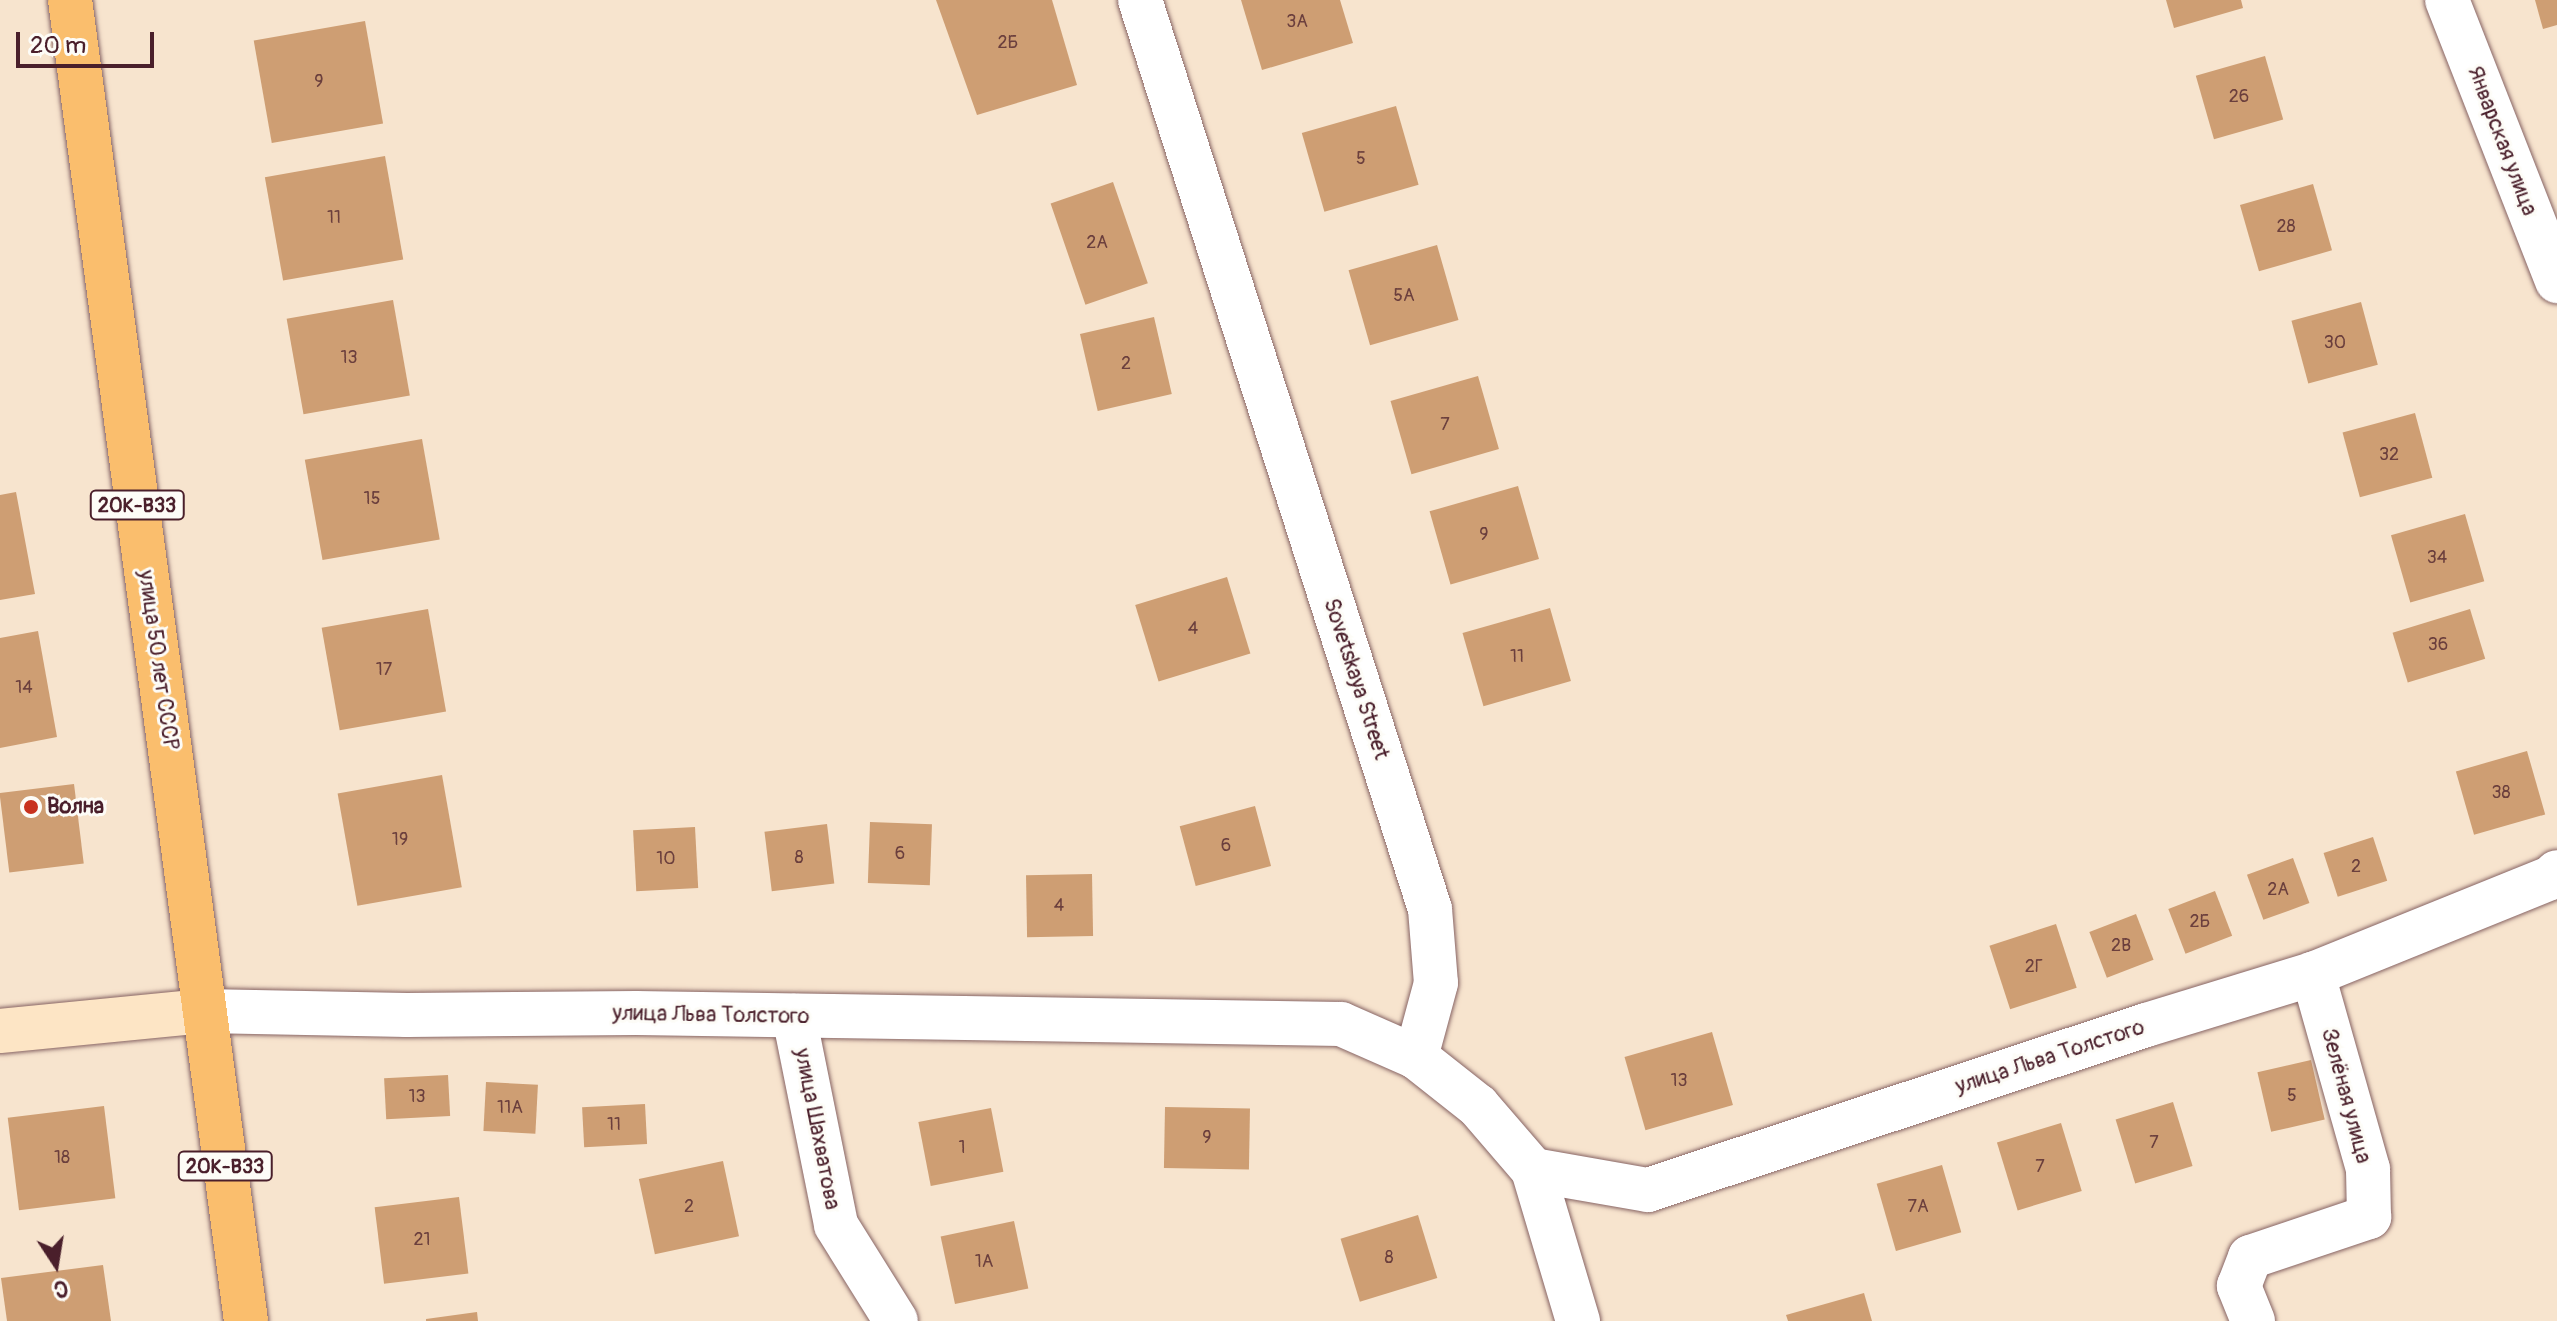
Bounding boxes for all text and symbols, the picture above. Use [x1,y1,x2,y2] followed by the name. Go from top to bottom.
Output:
[1286,11,1308,33] house number: 3А
[20,16,158,66] scale bar
[30,31,86,60] text: 20 m
[998,32,1018,54] house number: 2Б
[2461,63,2543,219] street label: Январская улица
[314,71,324,93] house number: 9
[2229,86,2249,108] house number: 26
[1356,148,1366,170] house number: 5
[327,207,341,229] house number: 11
[2276,216,2296,238] house number: 28
[1086,232,1108,254] house number: 2А
[1393,285,1415,307] house number: 5А
[2324,332,2346,354] house number: 30
[340,347,358,369] house number: 13
[1121,353,1131,375] house number: 2
[1440,414,1450,436] house number: 7
[2379,444,2399,466] house number: 32
[364,488,380,510] house number: 15
[89,489,185,521] road number: 20К-В33
[1479,524,1489,546] house number: 9
[2427,547,2447,569] house number: 34
[132,568,184,752] street label: улица 50 лет СССР
[1318,595,1394,763] street label: Sovetskaya Street
[1188,618,1198,640] house number: 4
[2428,634,2448,656] house number: 36
[1510,646,1524,668] house number: 11
[376,659,392,681] house number: 17
[15,677,33,699] house number: 14
[2491,782,2511,804] house number: 38
[47,794,104,820] place label: Волна
[22,798,40,816] marker: Волна
[392,829,408,851] house number: 19
[1221,835,1231,857] house number: 6
[895,843,905,865] house number: 6
[794,847,804,869] house number: 8
[656,848,676,870] house number: 10
[2351,856,2361,878] house number: 2
[2267,879,2289,901] house number: 2А
[1054,895,1064,917] house number: 4
[2190,911,2210,933] house number: 2Б
[2111,935,2131,957] house number: 2В
[2025,956,2043,978] house number: 2Г
[612,1000,810,1030] street label: улица Льва Толстого
[1952,1014,2148,1100] street label: улица Льва Толстого
[2315,1026,2377,1166] street label: Зелёная улица
[788,1046,846,1212] street label: улица Шахватова
[1670,1070,1688,1092] house number: 13
[2287,1085,2297,1107] house number: 5
[408,1086,426,1108] house number: 13
[497,1097,523,1119] house number: 11А
[607,1114,621,1136] house number: 11
[1202,1127,1212,1149] house number: 9
[2149,1132,2159,1154] house number: 7
[958,1137,966,1159] house number: 1
[54,1147,70,1169] house number: 18
[177,1150,273,1182] road number: 20К-В33
[2035,1156,2045,1178] house number: 7
[684,1196,694,1218] house number: 2
[1907,1196,1929,1218] house number: 7А
[16,1225,96,1305] north arrow
[413,1229,431,1251] house number: 21
[1384,1247,1394,1269] house number: 8
[975,1251,993,1273] house number: 1А
[51,1273,71,1304] text: С

